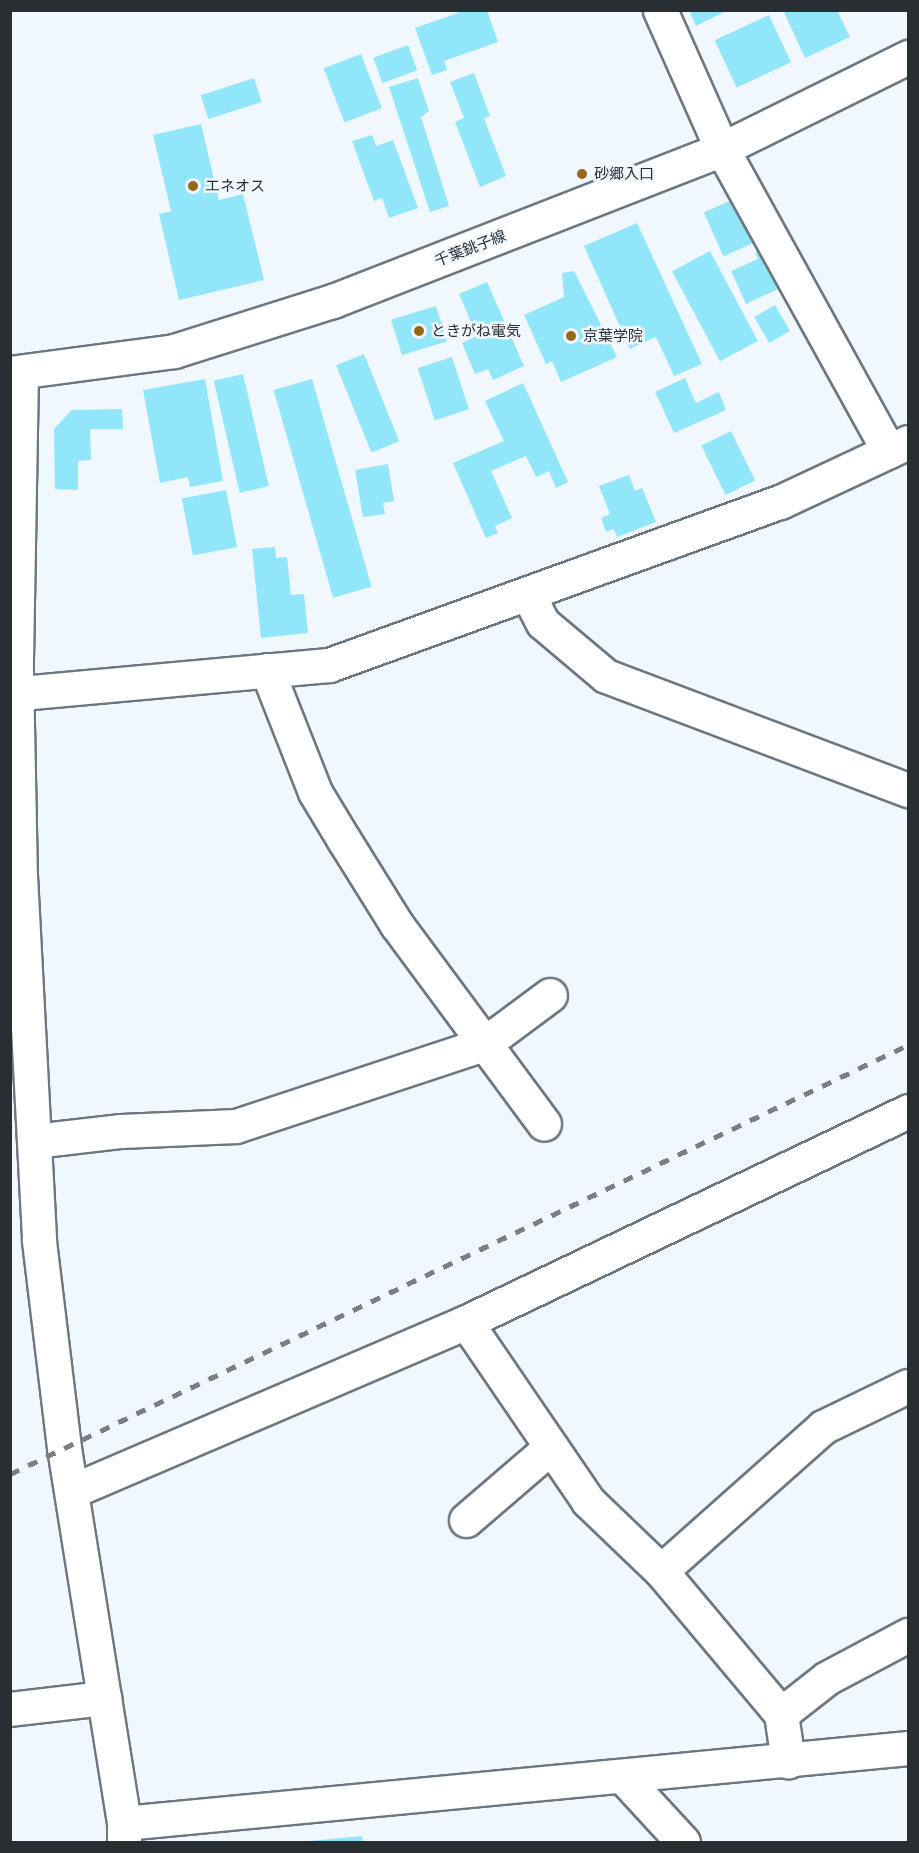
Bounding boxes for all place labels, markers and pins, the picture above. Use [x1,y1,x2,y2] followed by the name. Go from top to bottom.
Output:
[594,165,654,183] place label: 砂郷入口
[575,167,589,181] marker: 砂郷入口
[205,177,265,195] place label: エネオス
[186,179,200,193] marker: エネオス
[431,322,521,340] place label: ときがね電気
[412,324,426,338] marker: ときがね電気
[583,327,643,345] place label: 京葉学院
[564,329,578,343] marker: 京葉学院

